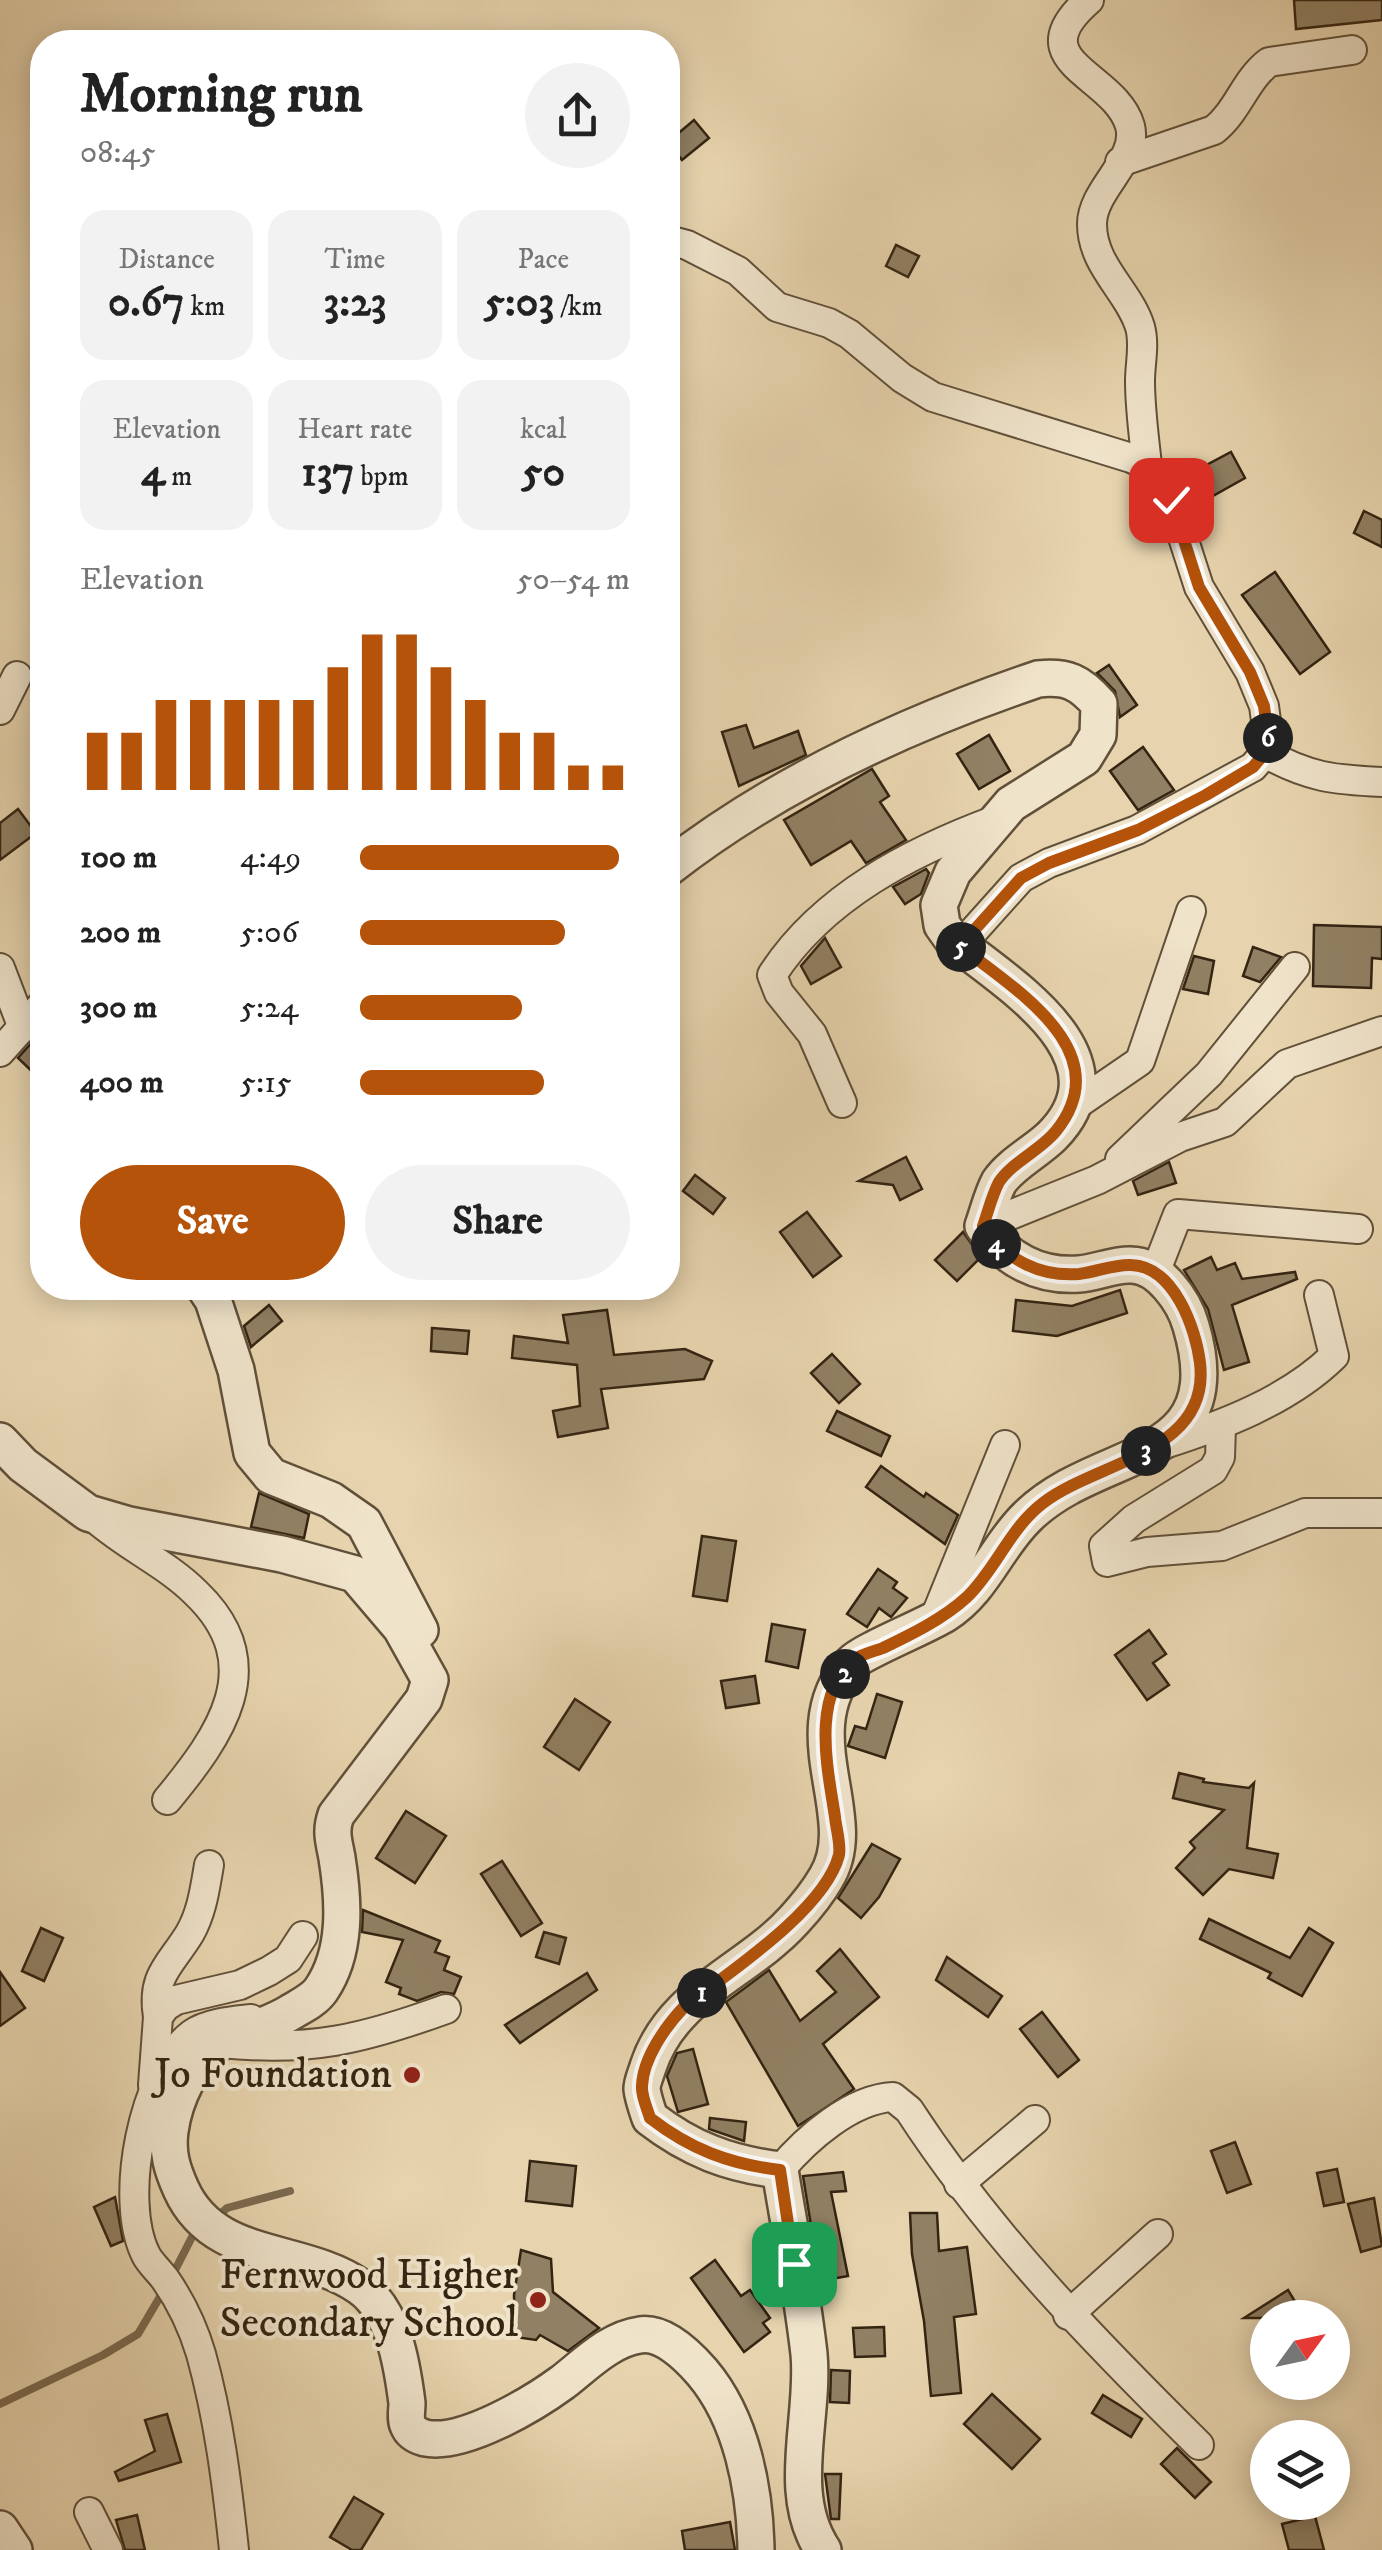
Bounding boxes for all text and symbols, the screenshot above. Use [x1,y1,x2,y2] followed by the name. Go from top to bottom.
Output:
[80,61,362,130] text: Morning run
[525,63,630,168] button: share
[80,133,156,173] text: 08:45
[118,242,215,277] text: Distance
[325,242,385,277] text: Time
[517,242,569,277] text: Pace
[108,277,184,329] text: 0.67
[324,277,386,329] text: 3:23
[484,277,554,329] text: 5:03
[184,289,225,324] text: km
[554,289,603,324] text: /km
[112,412,221,447] text: Elevation
[298,412,412,447] text: Heart rate
[520,412,566,447] text: kcal
[141,447,165,499] text: 4
[301,447,354,499] text: 137
[522,447,565,499] text: 50
[1129,458,1214,543] pin
[165,459,192,494] text: m
[354,459,409,494] text: bpm
[1144,473,1199,528] icon: check
[80,560,204,600] text: Elevation
[517,560,630,600] text: 50–54 m
[1243,713,1293,763] pin: 6
[1261,720,1275,755] text: 6
[80,838,157,878] text: 100 m
[240,838,301,878] text: 4:49
[80,913,161,953] text: 200 m
[240,913,298,953] text: 5:06
[936,922,986,972] pin: 5
[954,929,968,964] text: 5
[80,988,157,1028] text: 300 m
[240,988,298,1028] text: 5:24
[80,1063,164,1103] text: 400 m
[240,1063,292,1103] text: 5:15
[80,1165,345,1280] button: Save
[365,1165,630,1280] button: Share
[971,1219,1021,1269] pin: 4
[988,1226,1004,1261] text: 4
[1121,1426,1171,1476] pin: 3
[1141,1433,1151,1468] text: 3
[820,1649,870,1699] pin: 2
[838,1656,852,1691] text: 2
[677,1968,727,2018] pin: 1
[697,1975,707,2010] text: 1
[150,2049,392,2101] place label: Jo Foundation
[401,2064,423,2086] marker: Jo Foundation
[752,2222,837,2307] pin
[767,2237,822,2292] icon: arrive
[219,2250,518,2350] place label: Fernwood Higher Secondary School
[527,2289,549,2311] marker: Fernwood Higher Secondary School
[1250,2300,1350,2400] north arrow
[1250,2300,1350,2520] map controls
[1250,2420,1350,2520] button: layers

